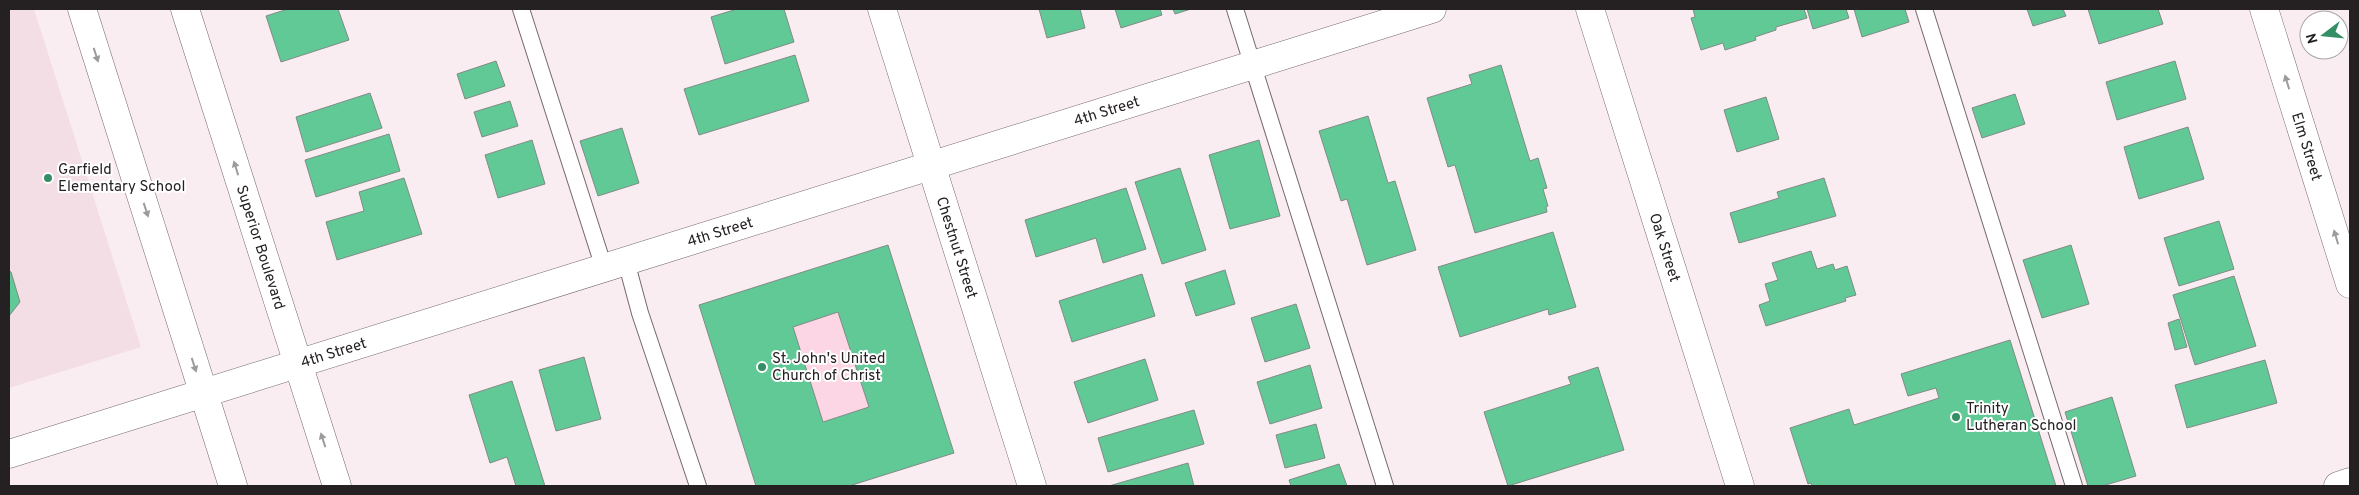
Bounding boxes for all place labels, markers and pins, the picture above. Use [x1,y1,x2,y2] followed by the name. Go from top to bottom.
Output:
[58,161,185,197] place label: Garfield Elementary School
[42,172,54,184] marker: Garfield Elementary School
[772,350,885,386] place label: St. John's United Church of Christ
[756,361,768,373] marker: St. John's United Church of Christ
[1966,400,2076,436] place label: Trinity Lutheran School
[1950,411,1962,423] marker: Trinity Lutheran School

